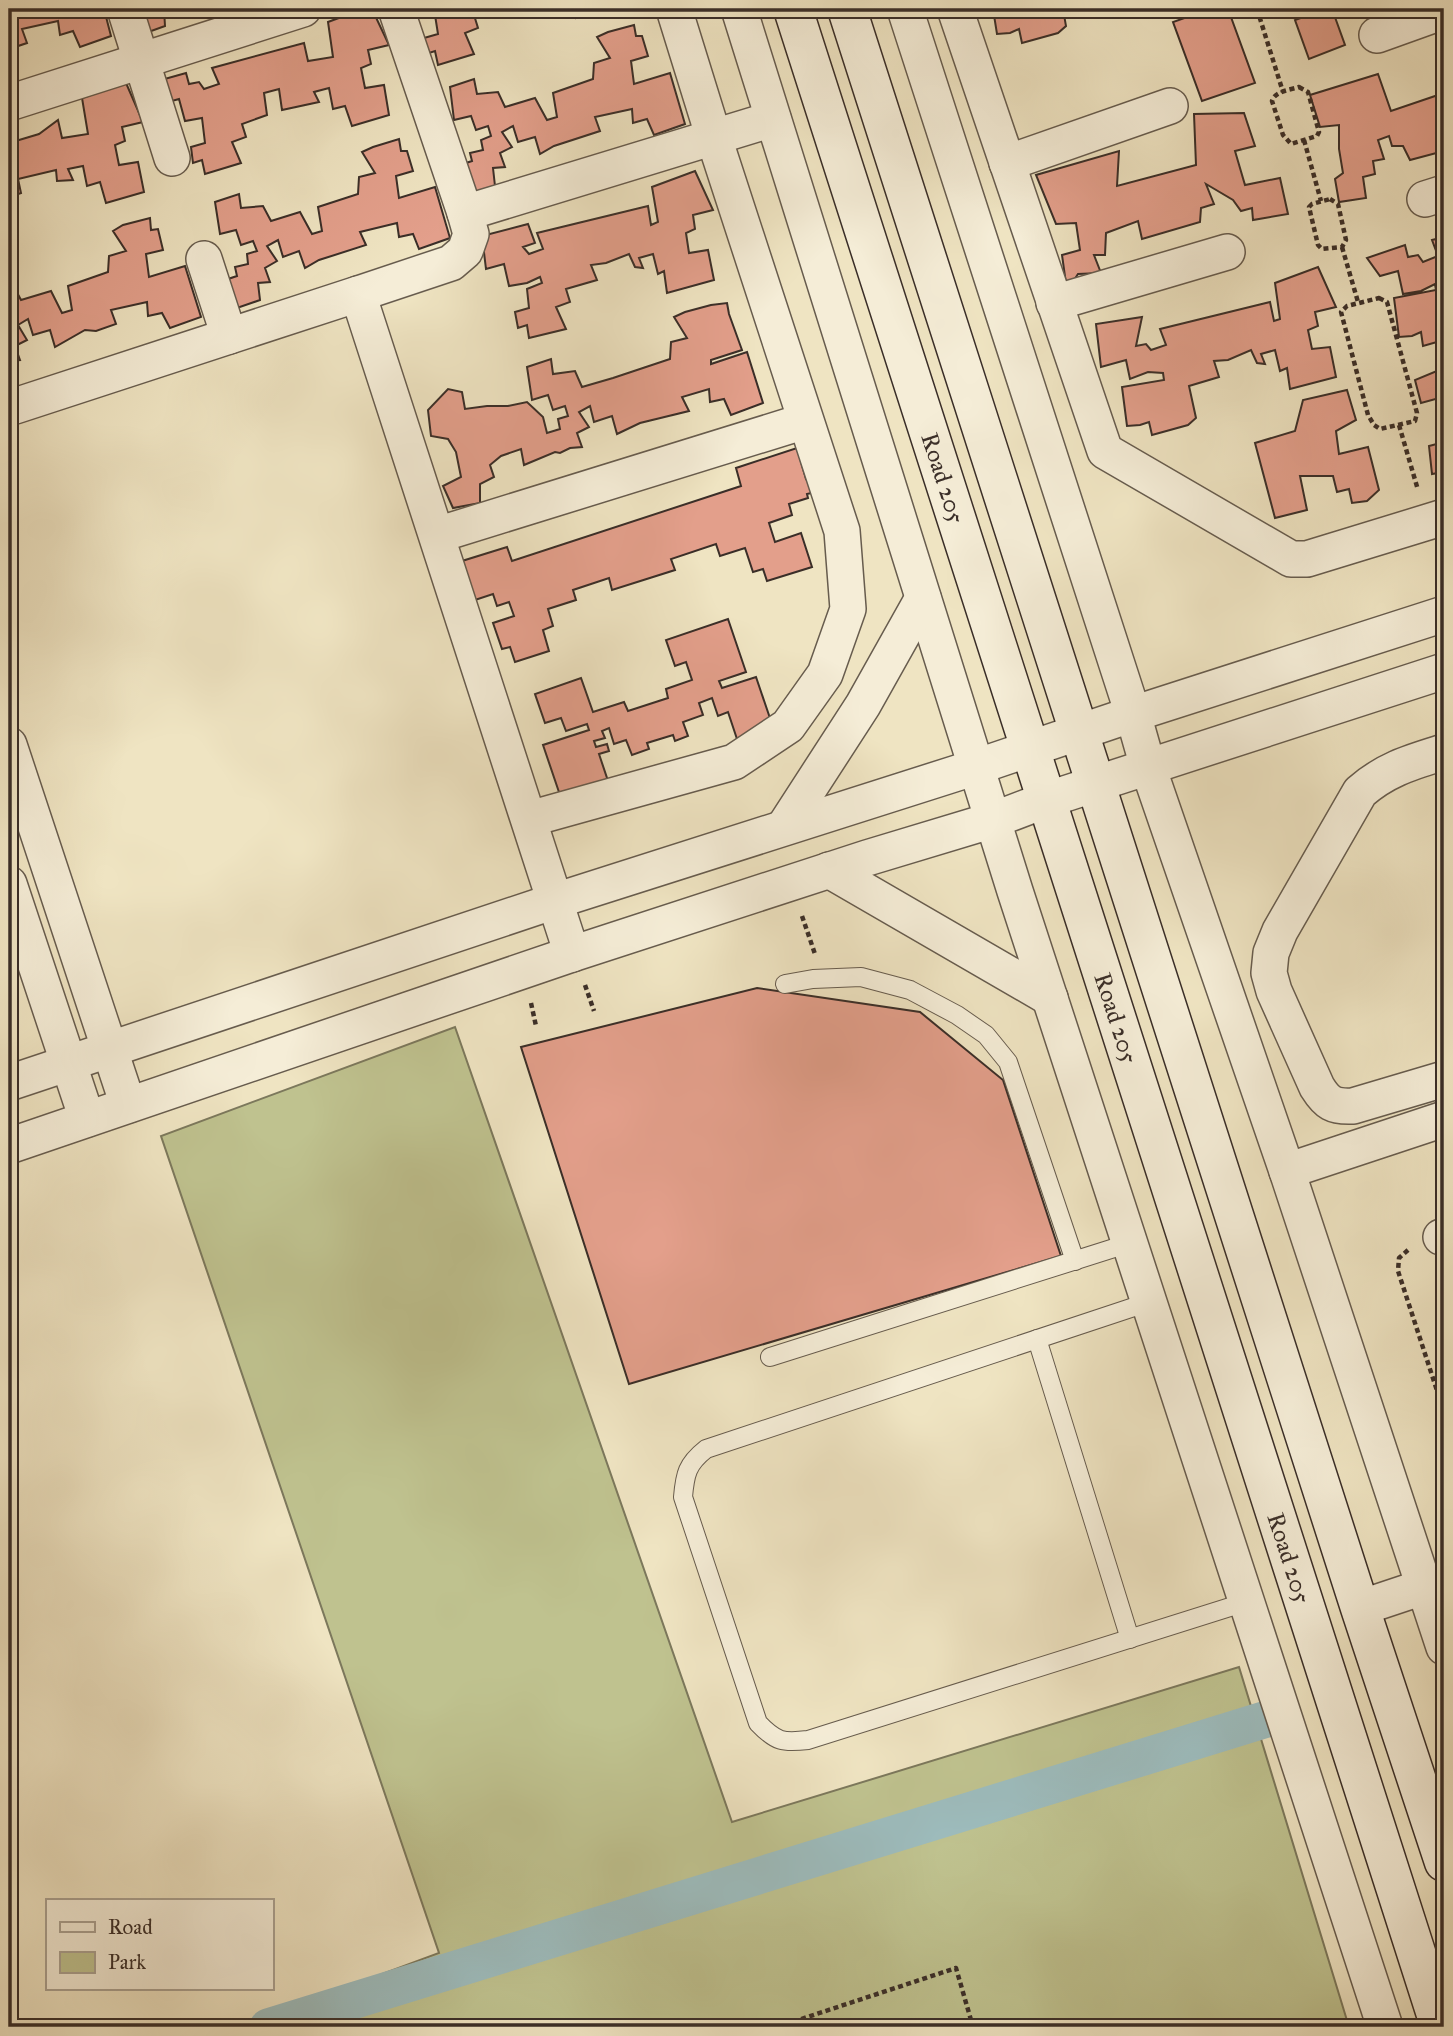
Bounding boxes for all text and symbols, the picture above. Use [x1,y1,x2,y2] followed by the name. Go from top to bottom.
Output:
[914,429,972,527] street label: Road 205
[1087,969,1145,1067] street label: Road 205
[1260,1509,1318,1607] street label: Road 205
[46,1899,273,1990] legend
[108,1914,153,1940] text: Road
[108,1949,146,1975] text: Park

